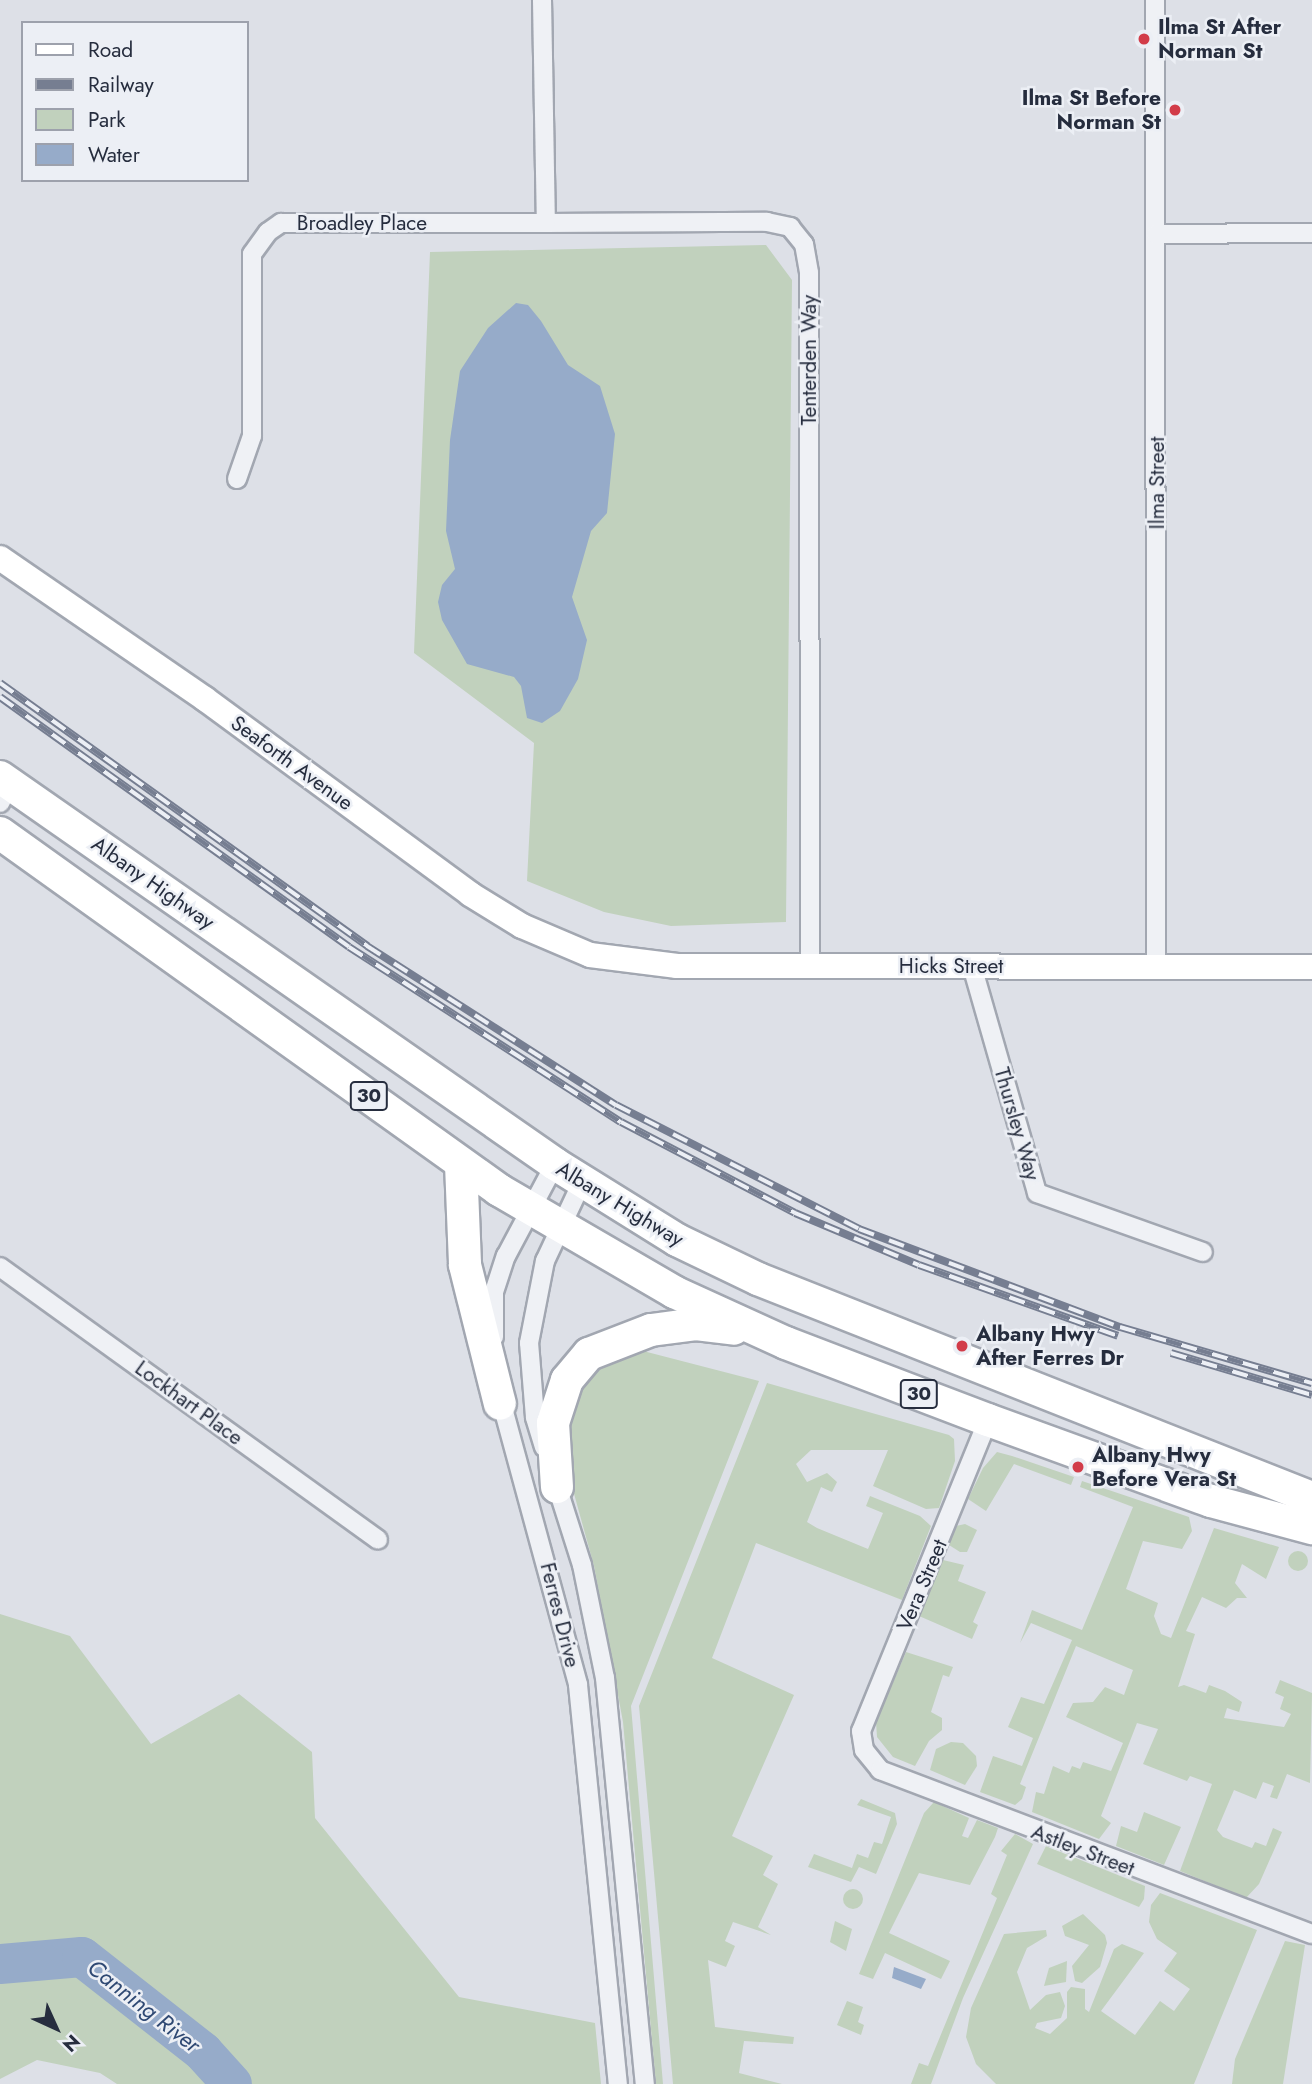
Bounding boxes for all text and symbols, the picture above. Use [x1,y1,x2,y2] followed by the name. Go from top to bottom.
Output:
[1158,14,1281,64] place label: Ilma St After Norman St
[21,21,248,182] legend
[1136,31,1152,47] marker: Ilma St After Norman St
[88,35,133,65] text: Road
[88,70,154,100] text: Railway
[1022,85,1161,135] place label: Ilma St Before Norman St
[1167,102,1183,118] marker: Ilma St Before Norman St
[88,105,125,135] text: Park
[88,140,140,170] text: Water
[297,210,427,236] street label: Broadley Place
[796,295,822,425] street label: Tenterden Way
[1144,437,1170,529] street label: Ilma Street
[226,710,358,816] street label: Seaforth Avenue
[87,831,219,935] street label: Albany Highway
[899,953,1003,979] street label: Hicks Street
[989,1065,1045,1183] street label: Thursley Way
[350,1080,388,1112] road number: 30
[552,1156,688,1252] street label: Albany Highway
[976,1321,1124,1371] place label: Albany Hwy After Ferres Dr
[954,1338,970,1354] marker: Albany Hwy After Ferres Dr
[130,1355,248,1451] street label: Lockhart Place
[900,1378,938,1410] road number: 30
[1092,1442,1236,1492] place label: Albany Hwy Before Vera St
[1070,1459,1086,1475] marker: Albany Hwy Before Vera St
[892,1536,952,1634] street label: Vera Street
[535,1560,585,1670] street label: Ferres Drive
[1028,1819,1138,1881] street label: Astley Street
[82,1953,206,2059] water label: Canning River
[21,1993,91,2063] north arrow
[56,2028,86,2058] text: N

